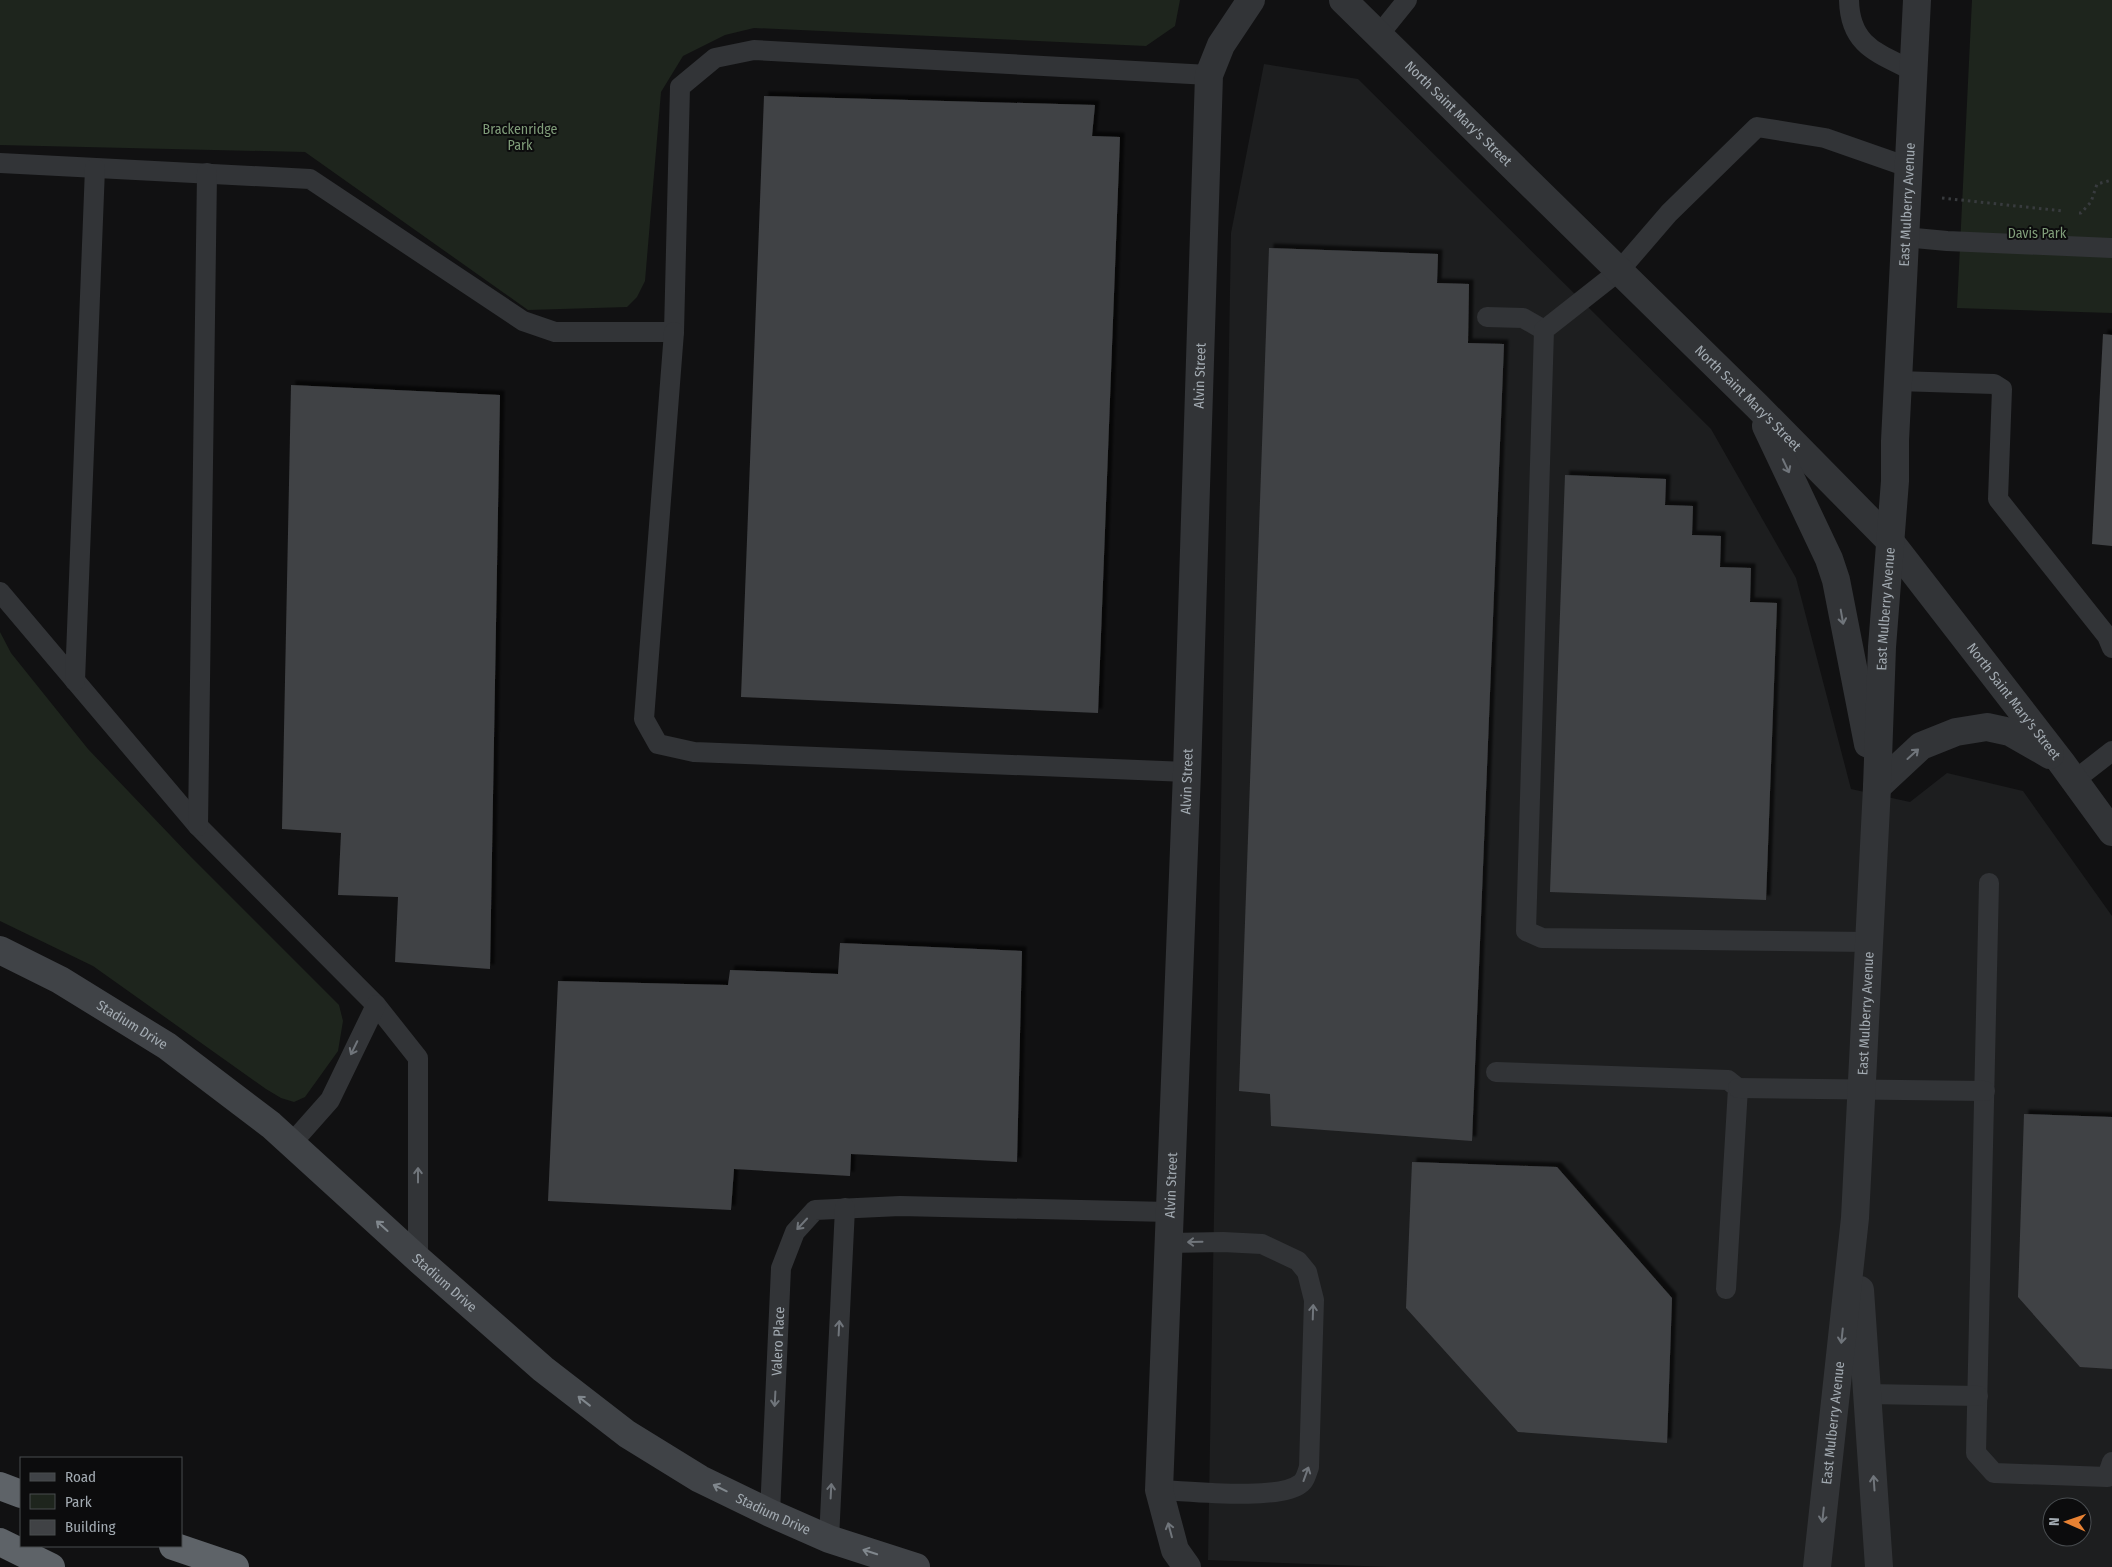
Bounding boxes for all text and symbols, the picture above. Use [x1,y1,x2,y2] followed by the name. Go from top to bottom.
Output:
[1402,57,1516,170] street label: North Saint Mary's Street
[483,121,558,154] park label: Brackenridge Park
[1895,142,1918,267] street label: East Mulberry Avenue
[2008,225,2067,242] park label: Davis Park
[1190,342,1209,409] street label: Alvin Street
[1692,342,1805,455] street label: North Saint Mary's Street
[1781,458,1791,473] one-way arrow
[1873,546,1898,671] street label: East Mulberry Avenue
[1838,609,1848,625] one-way arrow
[1963,640,2065,763] street label: North Saint Mary's Street
[1177,748,1196,815] street label: Alvin Street
[1907,748,1920,760] one-way arrow
[1854,951,1877,1076] street label: East Mulberry Avenue
[94,996,171,1053] street label: Stadium Drive
[349,1041,359,1056] one-way arrow
[1161,1151,1181,1218] street label: Alvin Street
[413,1167,423,1184] one-way arrow
[796,1218,808,1231] one-way arrow
[375,1220,388,1232] one-way arrow
[1188,1237,1204,1247] one-way arrow
[409,1250,481,1316] street label: Stadium Drive
[1309,1305,1318,1321] one-way arrow
[768,1306,788,1376] street label: Valero Place
[834,1321,844,1337] one-way arrow
[1837,1328,1847,1344] one-way arrow
[1818,1360,1848,1485] street label: East Mulberry Avenue
[770,1390,779,1406] one-way arrow
[578,1395,591,1406] one-way arrow
[20,1457,182,1547] legend
[1302,1467,1311,1482] one-way arrow
[65,1468,96,1486] text: Road
[1869,1476,1878,1492] one-way arrow
[713,1483,728,1493] one-way arrow
[827,1483,836,1499] one-way arrow
[733,1489,813,1538] street label: Stadium Drive
[65,1493,92,1511] text: Park
[2042,1497,2092,1547] north arrow
[1818,1507,1828,1523] one-way arrow
[2046,1517,2063,1526] text: N
[65,1518,116,1536] text: Building
[1164,1523,1174,1539] one-way arrow
[862,1547,878,1557] one-way arrow

